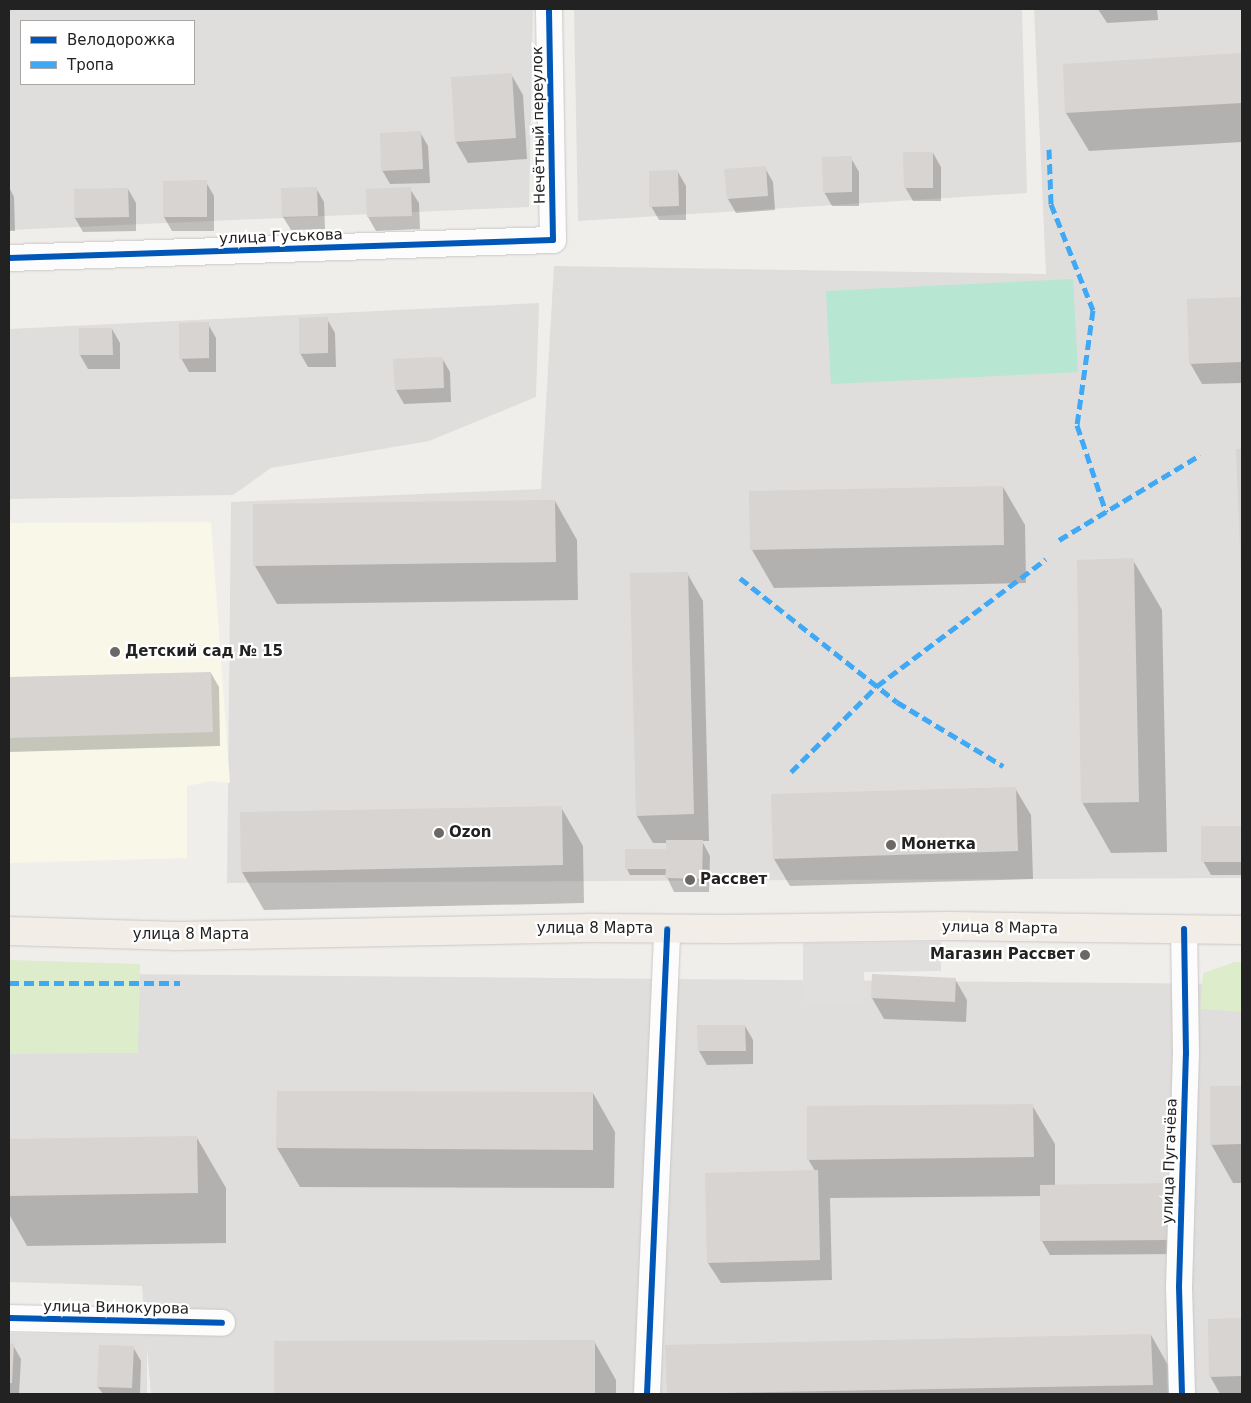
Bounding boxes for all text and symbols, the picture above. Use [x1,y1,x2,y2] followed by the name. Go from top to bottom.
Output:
[20,20,195,85] legend
[67,31,175,49] text: Велодорожка
[529,46,549,204] street label: Нечётный переулок
[67,56,114,74] text: Тропа
[219,226,343,248] street label: улица Гуськова
[125,643,283,661] place label: Детский сад № 15
[109,646,121,658] marker: Детский сад № 15
[449,824,491,842] place label: Ozon
[433,827,445,839] marker: Ozon
[901,836,976,854] place label: Монетка
[885,839,897,851] marker: Монетка
[700,871,767,889] place label: Рассвет
[684,874,696,886] marker: Рассвет
[942,918,1058,938] street label: улица 8 Марта
[537,920,653,938] street label: улица 8 Марта
[133,926,249,944] street label: улица 8 Марта
[930,946,1075,964] place label: Магазин Рассвет
[1079,949,1091,961] marker: Магазин Рассвет
[1159,1098,1181,1224] street label: улица Пугачёва
[43,1298,189,1318] street label: улица Винокурова

